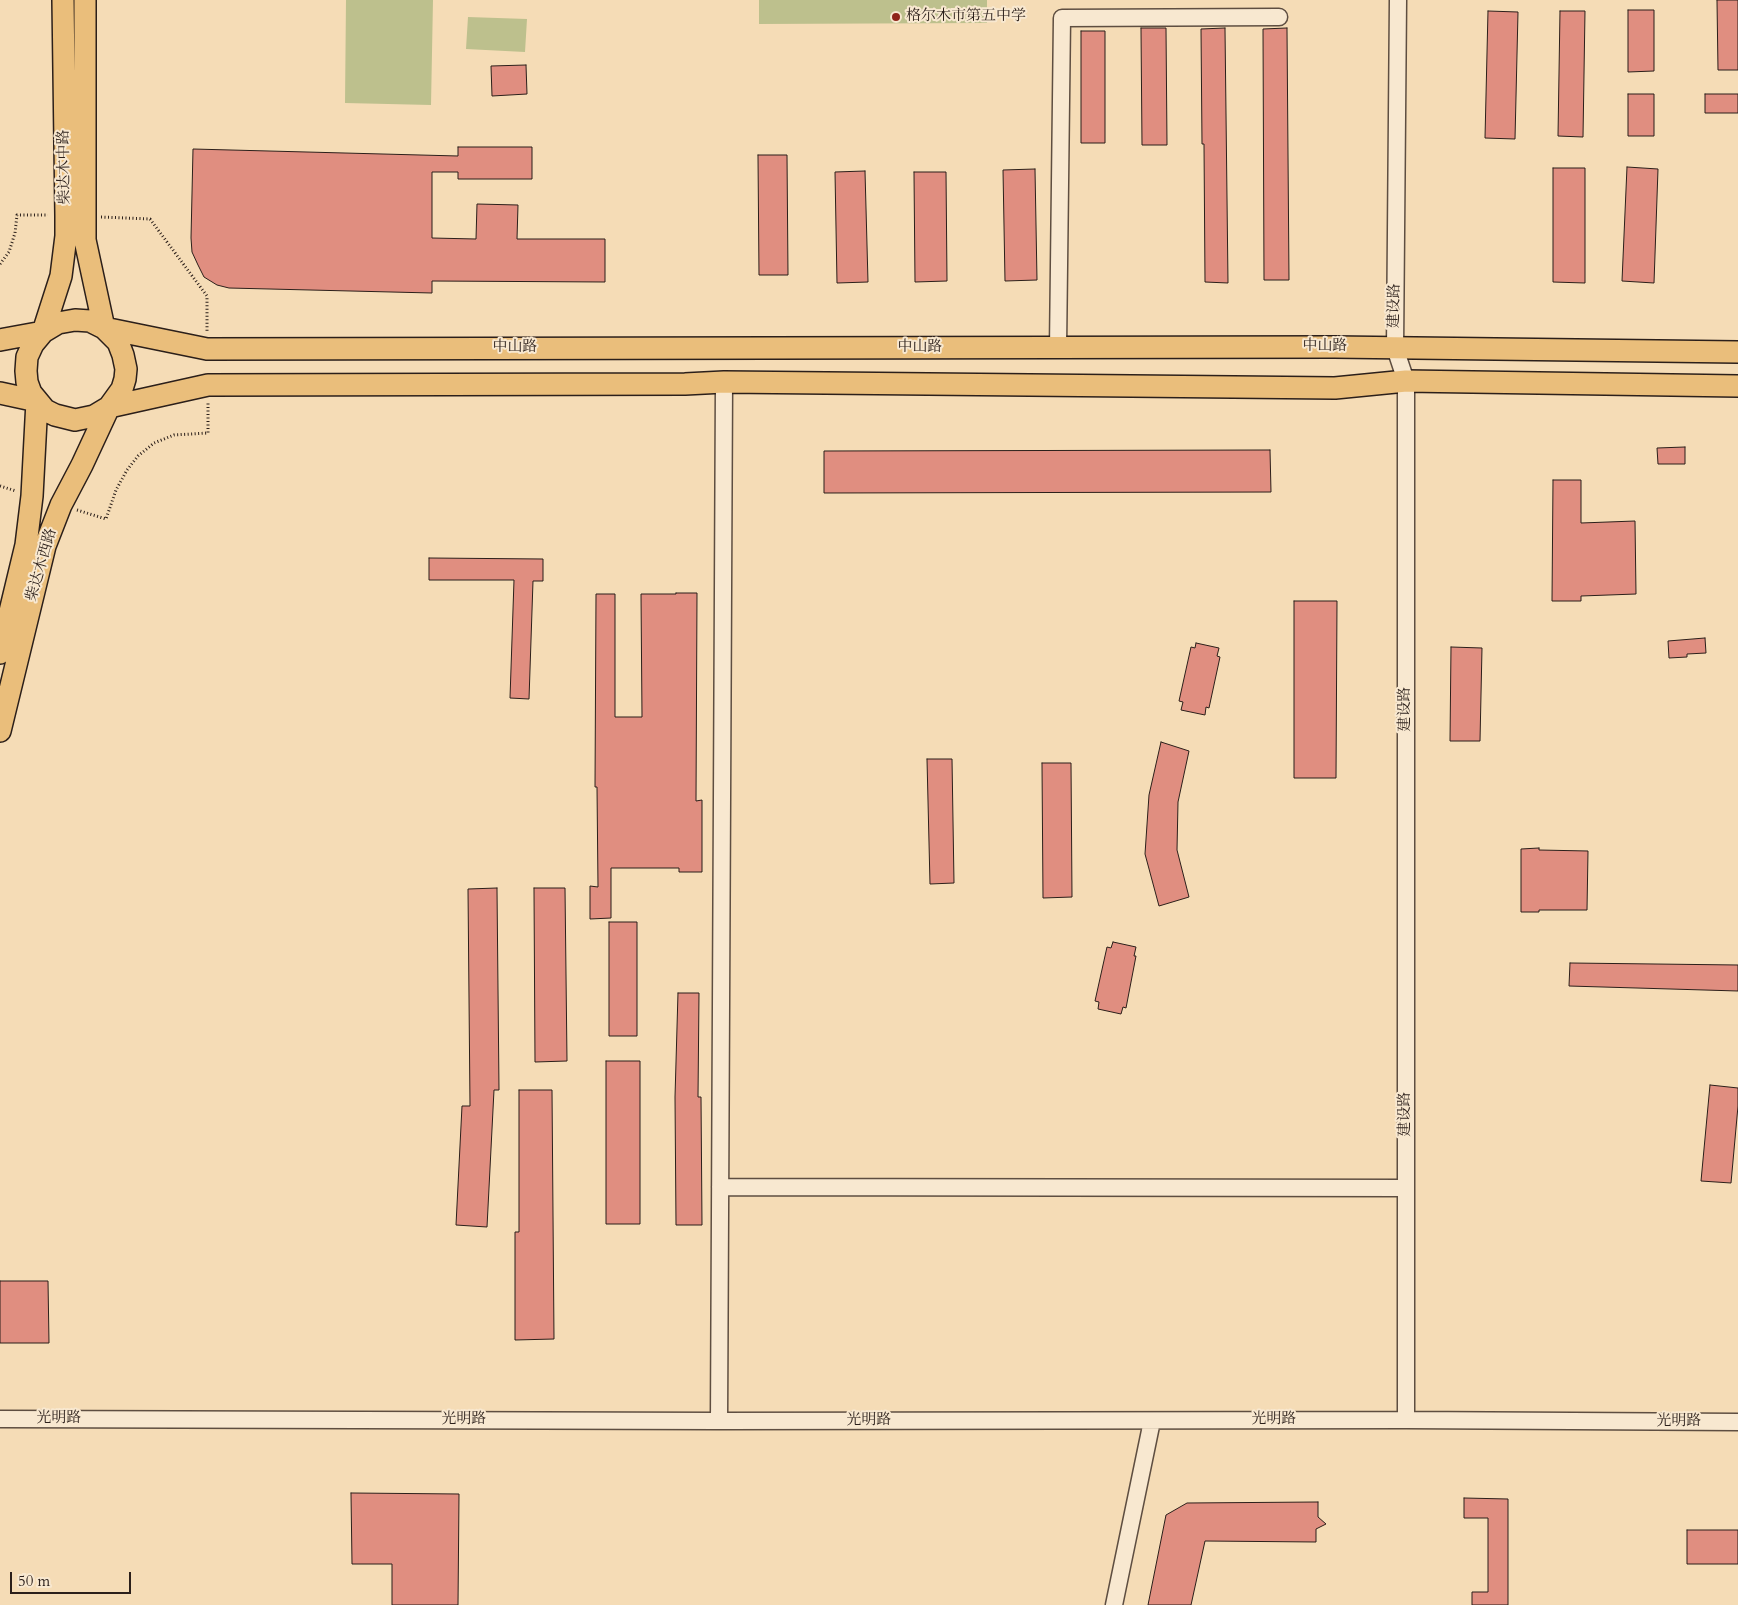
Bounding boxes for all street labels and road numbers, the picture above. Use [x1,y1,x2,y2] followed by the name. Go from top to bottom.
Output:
[55,129,75,205] street label: 柴达木中路
[1386,283,1404,329] street label: 建设路
[1303,338,1347,356] street label: 中山路
[493,339,537,357] street label: 中山路
[898,339,942,357] street label: 中山路
[23,526,61,604] street label: 柴达木西路
[1397,687,1415,731] street label: 建设路
[1397,1092,1415,1136] street label: 建设路
[37,1410,81,1428] street label: 光明路
[442,1411,486,1429] street label: 光明路
[1252,1411,1296,1429] street label: 光明路
[847,1412,891,1430] street label: 光明路
[1657,1413,1701,1431] street label: 光明路

